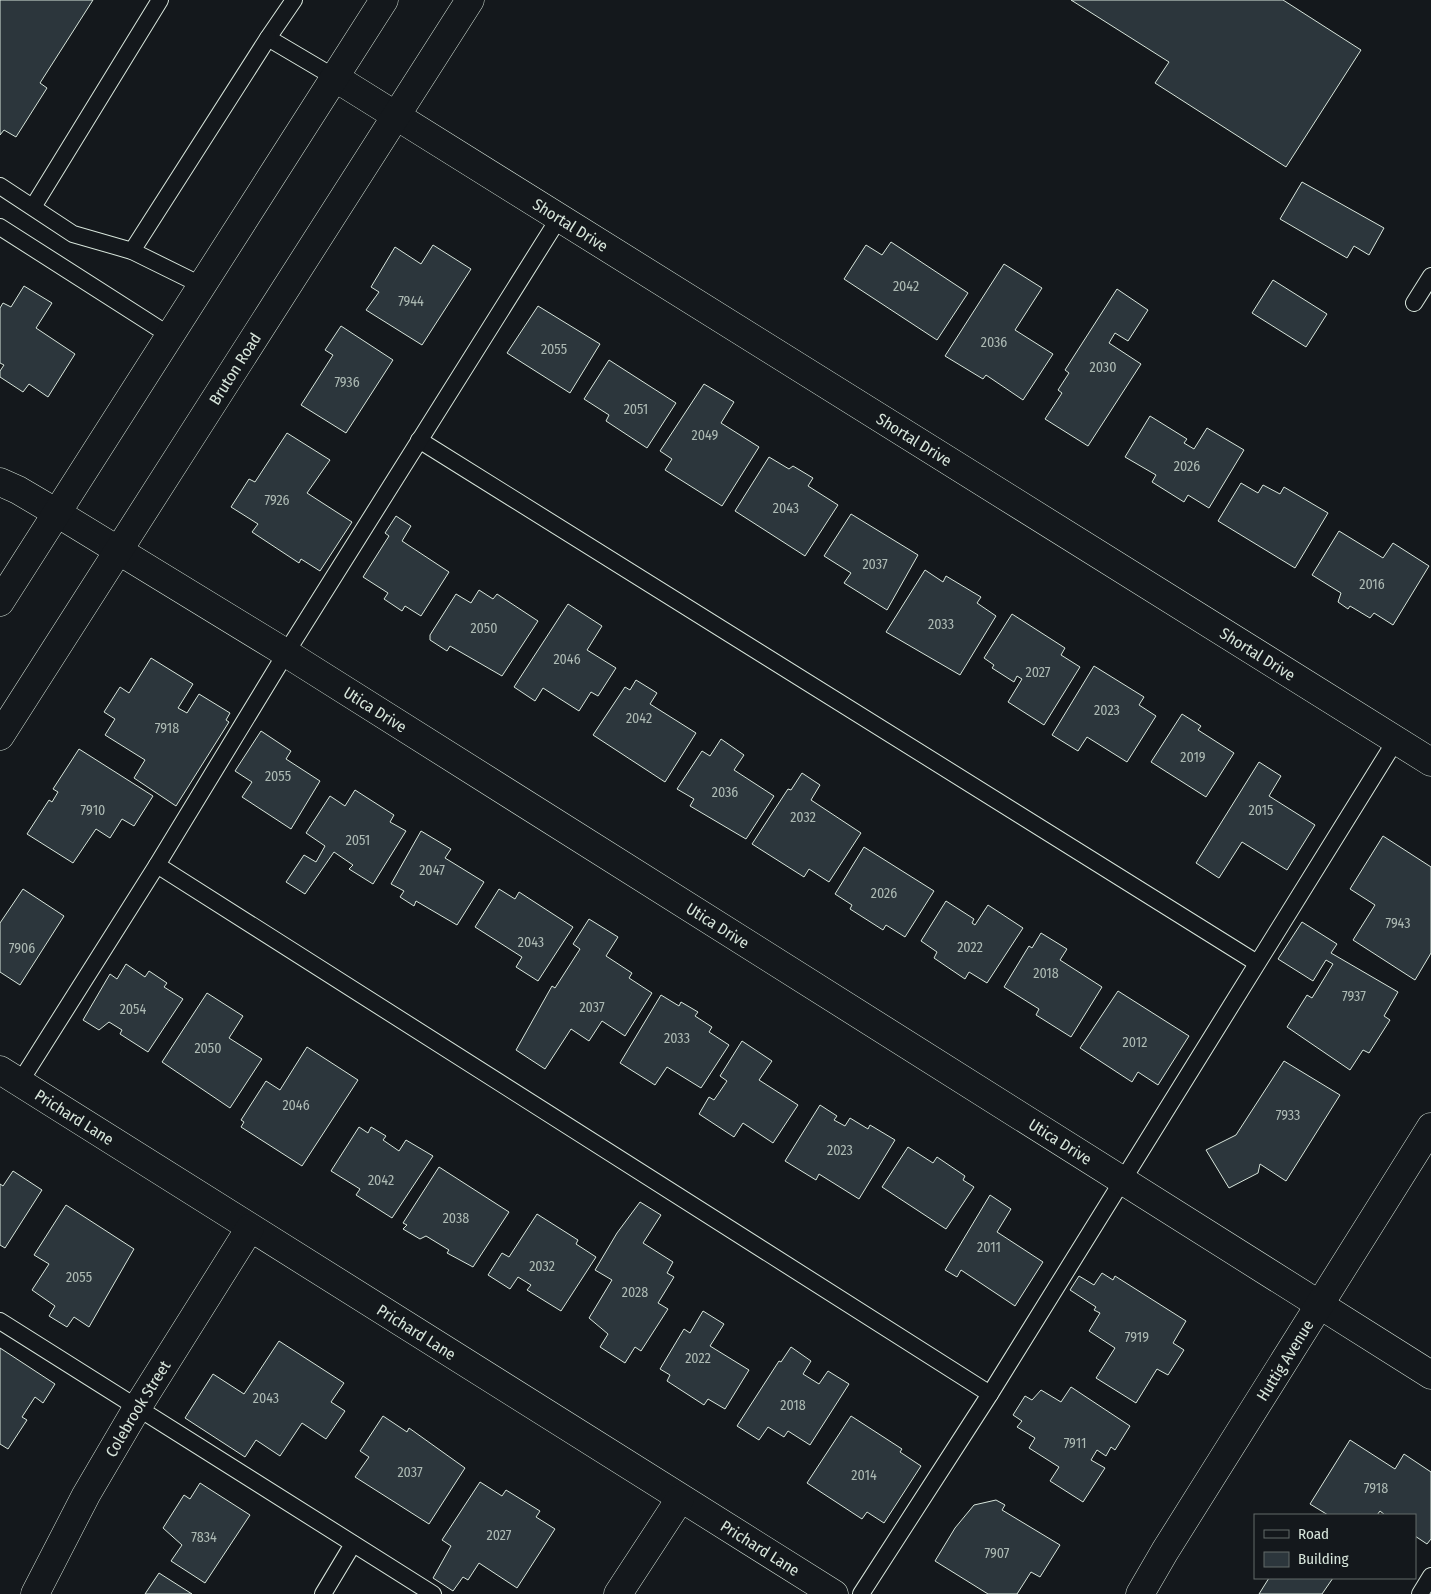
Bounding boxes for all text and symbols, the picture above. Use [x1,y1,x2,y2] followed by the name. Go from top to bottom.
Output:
[529,195,612,256] street label: Shortal Drive
[893,278,919,295] house number: 2042
[398,293,424,310] house number: 7944
[205,329,265,408] street label: Bruton Road
[981,334,1007,351] house number: 2036
[541,341,567,358] house number: 2055
[1090,359,1116,376] house number: 2030
[334,374,360,391] house number: 7936
[624,401,648,418] house number: 2051
[873,409,955,470] street label: Shortal Drive
[692,427,719,444] house number: 2049
[1174,458,1200,475] house number: 2026
[264,492,290,509] house number: 7926
[773,500,799,517] house number: 2043
[862,556,888,573] house number: 2037
[1359,576,1385,593] house number: 2016
[928,616,954,633] house number: 2033
[470,620,498,637] house number: 2050
[1216,624,1299,685] street label: Shortal Drive
[553,651,581,668] house number: 2046
[1025,664,1051,681] house number: 2027
[340,683,410,737] street label: Utica Drive
[1094,702,1120,719] house number: 2023
[626,710,652,727] house number: 2042
[155,720,179,737] house number: 7918
[1180,749,1206,766] house number: 2019
[265,768,291,785] house number: 2055
[712,784,738,801] house number: 2036
[81,802,105,819] house number: 7910
[1248,802,1274,819] house number: 2015
[790,809,816,826] house number: 2032
[346,832,370,849] house number: 2051
[419,862,445,879] house number: 2047
[871,885,897,902] house number: 2026
[683,899,753,953] street label: Utica Drive
[1385,915,1411,932] house number: 7943
[518,934,544,951] house number: 2043
[957,939,983,956] house number: 2022
[9,940,35,957] house number: 7906
[1033,965,1059,982] house number: 2018
[1342,988,1366,1005] house number: 7937
[579,999,605,1016] house number: 2037
[120,1001,147,1018] house number: 2054
[664,1030,690,1047] house number: 2033
[1123,1034,1147,1051] house number: 2012
[194,1040,222,1057] house number: 2050
[31,1085,117,1149] street label: Prichard Lane
[282,1097,310,1114] house number: 2046
[1276,1107,1300,1124] house number: 7933
[1025,1115,1095,1169] street label: Utica Drive
[827,1142,853,1159] house number: 2023
[368,1172,394,1189] house number: 2042
[443,1210,469,1227] house number: 2038
[977,1239,1001,1256] house number: 2011
[529,1258,555,1275] house number: 2032
[66,1269,92,1286] house number: 2055
[622,1284,648,1301] house number: 2028
[373,1300,459,1364] street label: Prichard Lane
[1253,1316,1318,1404] street label: Huttig Avenue
[1125,1329,1149,1346] house number: 7919
[685,1350,711,1367] house number: 2022
[101,1356,175,1460] street label: Colebrook Street
[253,1390,279,1407] house number: 2043
[780,1397,806,1414] house number: 2018
[1064,1435,1086,1452] house number: 7911
[397,1464,423,1481] house number: 2037
[851,1467,877,1484] house number: 2014
[1364,1480,1388,1497] house number: 7918
[1254,1514,1416,1579] legend
[717,1516,803,1580] street label: Prichard Lane
[1298,1525,1329,1543] text: Road
[486,1527,512,1544] house number: 2027
[191,1529,217,1546] house number: 7834
[985,1545,1010,1562] house number: 7907
[1298,1550,1349,1568] text: Building

